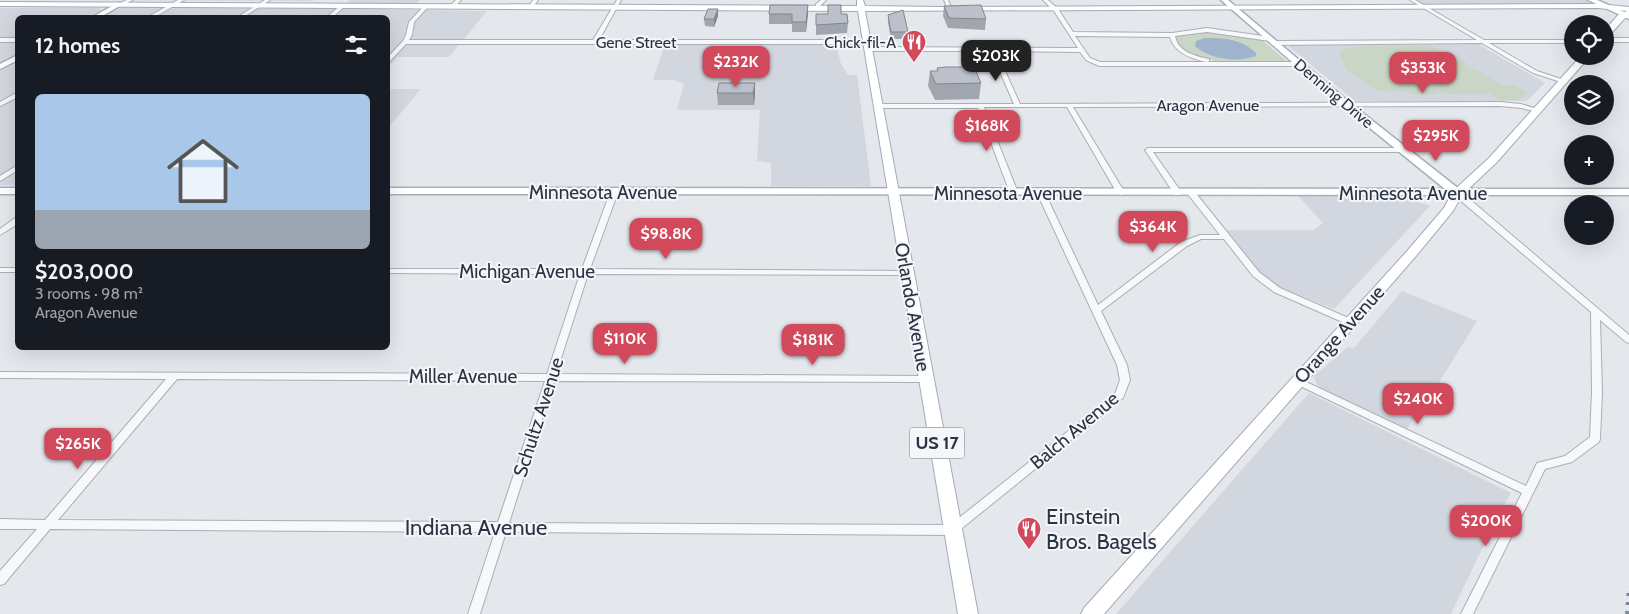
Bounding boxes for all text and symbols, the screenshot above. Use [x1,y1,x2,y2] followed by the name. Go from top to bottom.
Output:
[1564,15,1614,245] map controls
[1564,15,1614,65] button: locate
[901,29,927,63] restaurant icon: Chick-fil-A
[342,31,370,59] icon: filters
[35,33,120,58] text: 12 homes
[596,33,677,52] street label: Gene Street
[824,33,896,52] place label: Chick-fil-A
[961,39,1031,82] pin: $203K
[701,46,771,88] pin: $232K
[972,46,1020,65] text: $203K
[714,52,758,71] text: $232K
[1388,52,1458,94] pin: $353K
[1290,55,1377,132] street label: Denning Drive
[1400,58,1446,77] text: $353K
[1564,75,1614,125] button: layers
[1157,96,1259,115] street label: Aragon Avenue
[952,110,1022,152] pin: $168K
[965,116,1009,135] text: $168K
[1401,120,1471,162] pin: $295K
[158,126,248,216] icon: home
[1413,126,1459,145] text: $295K
[1564,135,1614,185] button: +
[529,181,678,204] street label: Minnesota Avenue
[934,182,1083,205] street label: Minnesota Avenue
[1339,182,1488,205] street label: Minnesota Avenue
[1564,195,1614,245] button: −
[1118,210,1188,253] pin: $364K
[1130,217,1176,236] text: $364K
[625,218,707,260] pin: $98.8K
[640,224,692,243] text: $98.8K
[890,241,935,373] street label: Orlando Avenue
[35,259,134,284] text: $203,000
[459,260,595,283] street label: Michigan Avenue
[1289,280,1390,388] street label: Orange Avenue
[35,284,143,303] text: 3 rooms · 98 m²
[35,303,138,322] text: Aragon Avenue
[590,322,660,365] pin: $110K
[778,324,848,366] pin: $181K
[604,329,646,348] text: $110K
[793,330,833,349] text: $181K
[508,354,569,480] street label: Schultz Avenue
[409,365,517,388] street label: Miller Avenue
[1383,382,1453,425] pin: $240K
[1025,387,1123,474] street label: Balch Avenue
[1393,389,1443,408] text: $240K
[43,428,113,470] pin: $265K
[910,428,964,458] road number: US 17
[55,434,101,453] text: $265K
[1046,503,1157,555] place label: Einstein Bros. Bagels
[1451,504,1521,547] pin: $200K
[1461,511,1511,530] text: $200K
[405,514,547,541] street label: Indiana Avenue
[1016,516,1042,550] restaurant icon: Einstein Bros. Bagels

